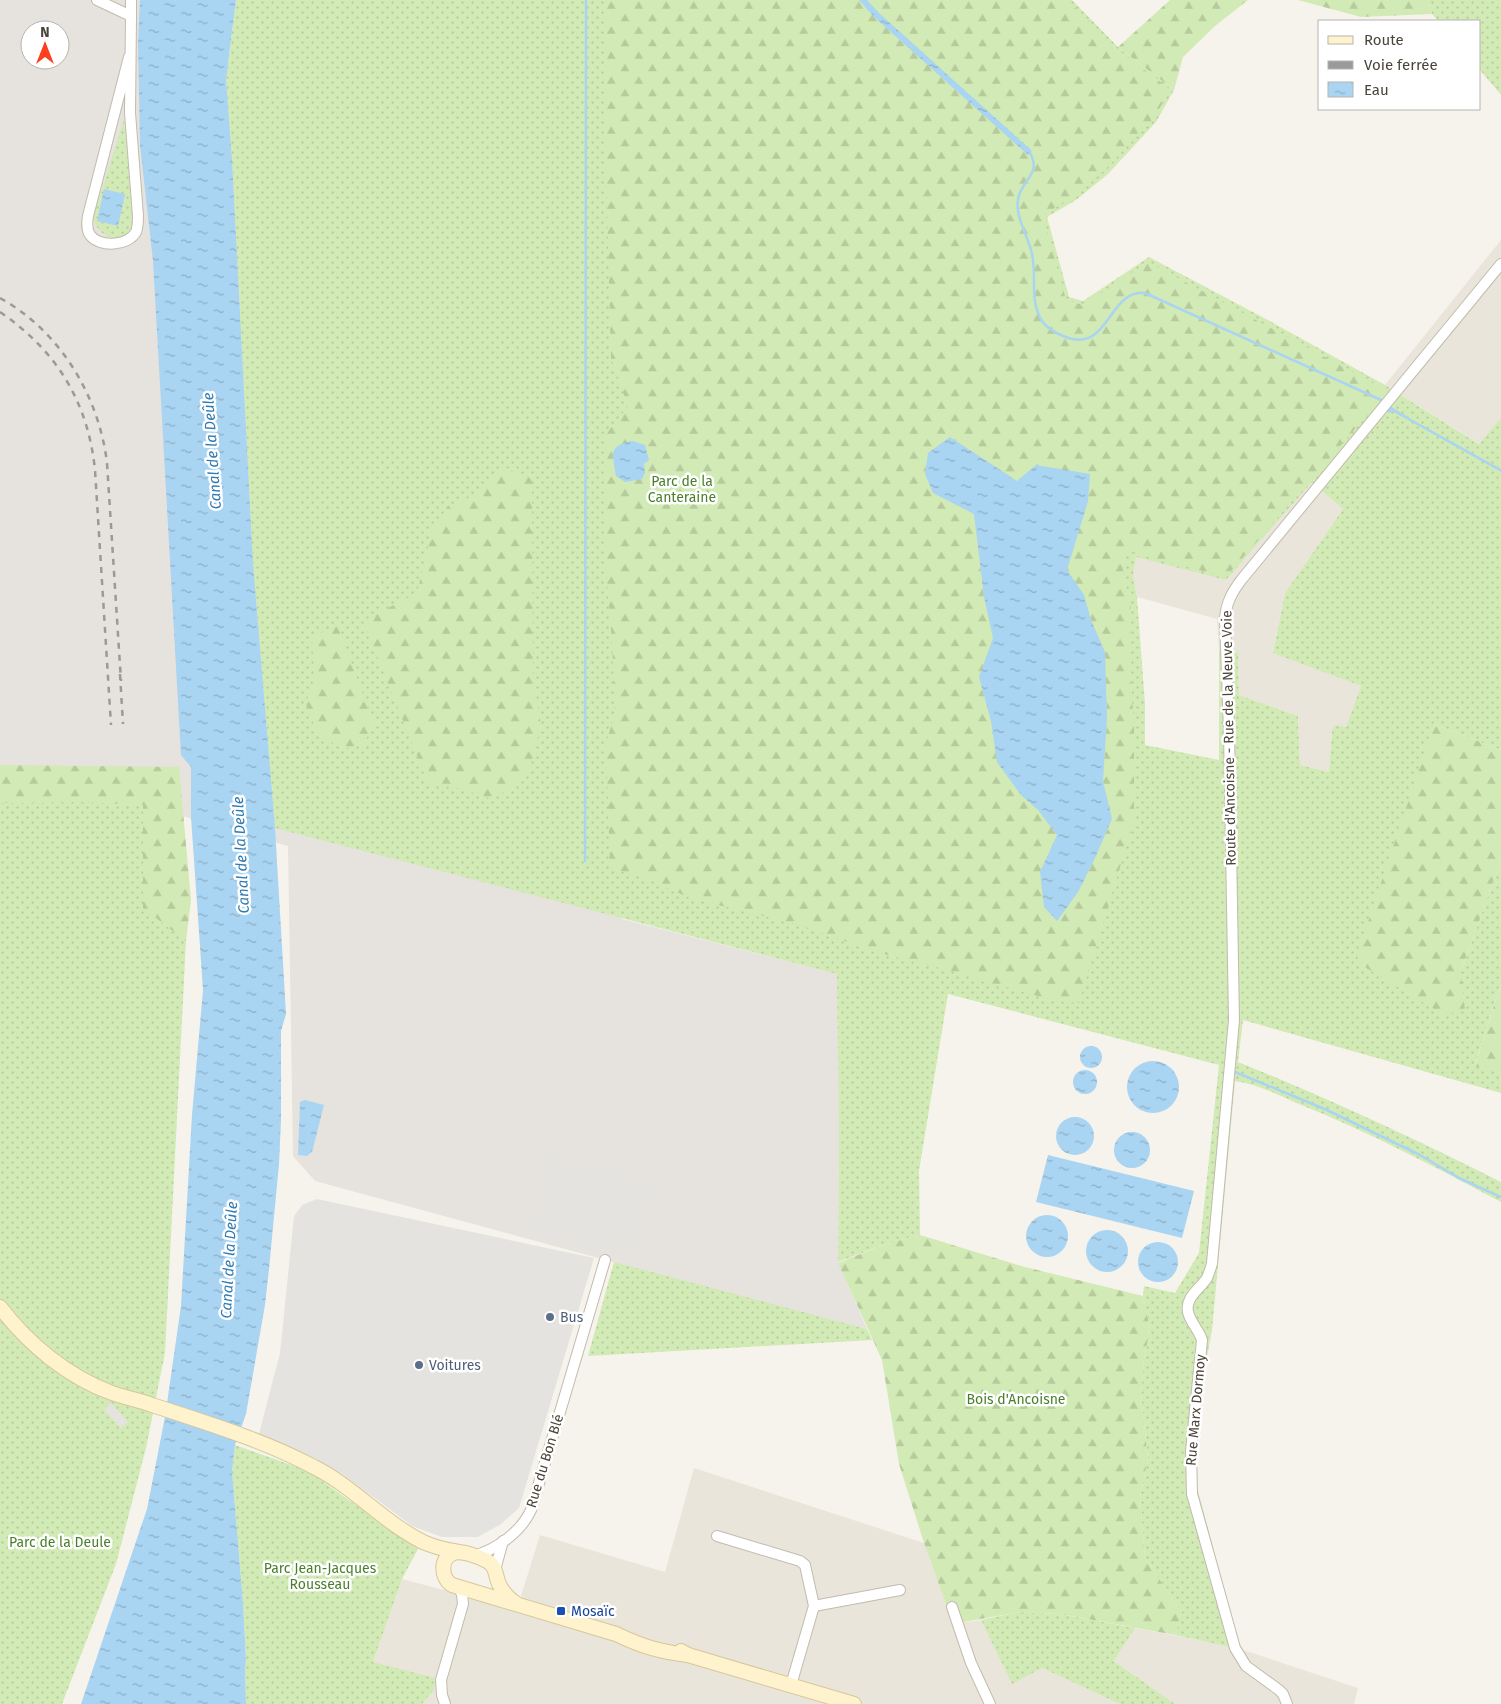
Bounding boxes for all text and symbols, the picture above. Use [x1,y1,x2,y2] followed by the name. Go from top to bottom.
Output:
[20,20,70,70] north arrow
[1318,20,1481,110] legend
[40,24,50,41] text: N
[1364,31,1404,49] text: Route
[1364,56,1438,74] text: Voie ferrée
[1364,81,1389,99] text: Eau
[199,392,225,510] water label: Canal de la Deûle
[648,473,716,506] park label: Parc de la Canteraine
[1218,610,1240,866] street label: Route d'Ancoisne - Rue de la Neuve Voie
[229,796,253,914] water label: Canal de la Deûle
[217,1201,241,1319] water label: Canal de la Deûle
[560,1309,584,1326] place label: Bus
[544,1311,556,1323] marker: Bus
[1183,1353,1209,1467] street label: Rue Marx Dormoy
[429,1357,481,1374] place label: Voitures
[413,1359,425,1371] marker: Voitures
[966,1391,1066,1408] park label: Bois d'Ancoisne
[523,1412,567,1510] street label: Rue du Bon Blé
[9,1534,111,1551] park label: Parc de la Deule
[264,1560,377,1593] park label: Parc Jean-Jacques Rousseau
[571,1603,615,1620] place label: Mosaïc
[555,1605,567,1617] marker: Mosaïc

